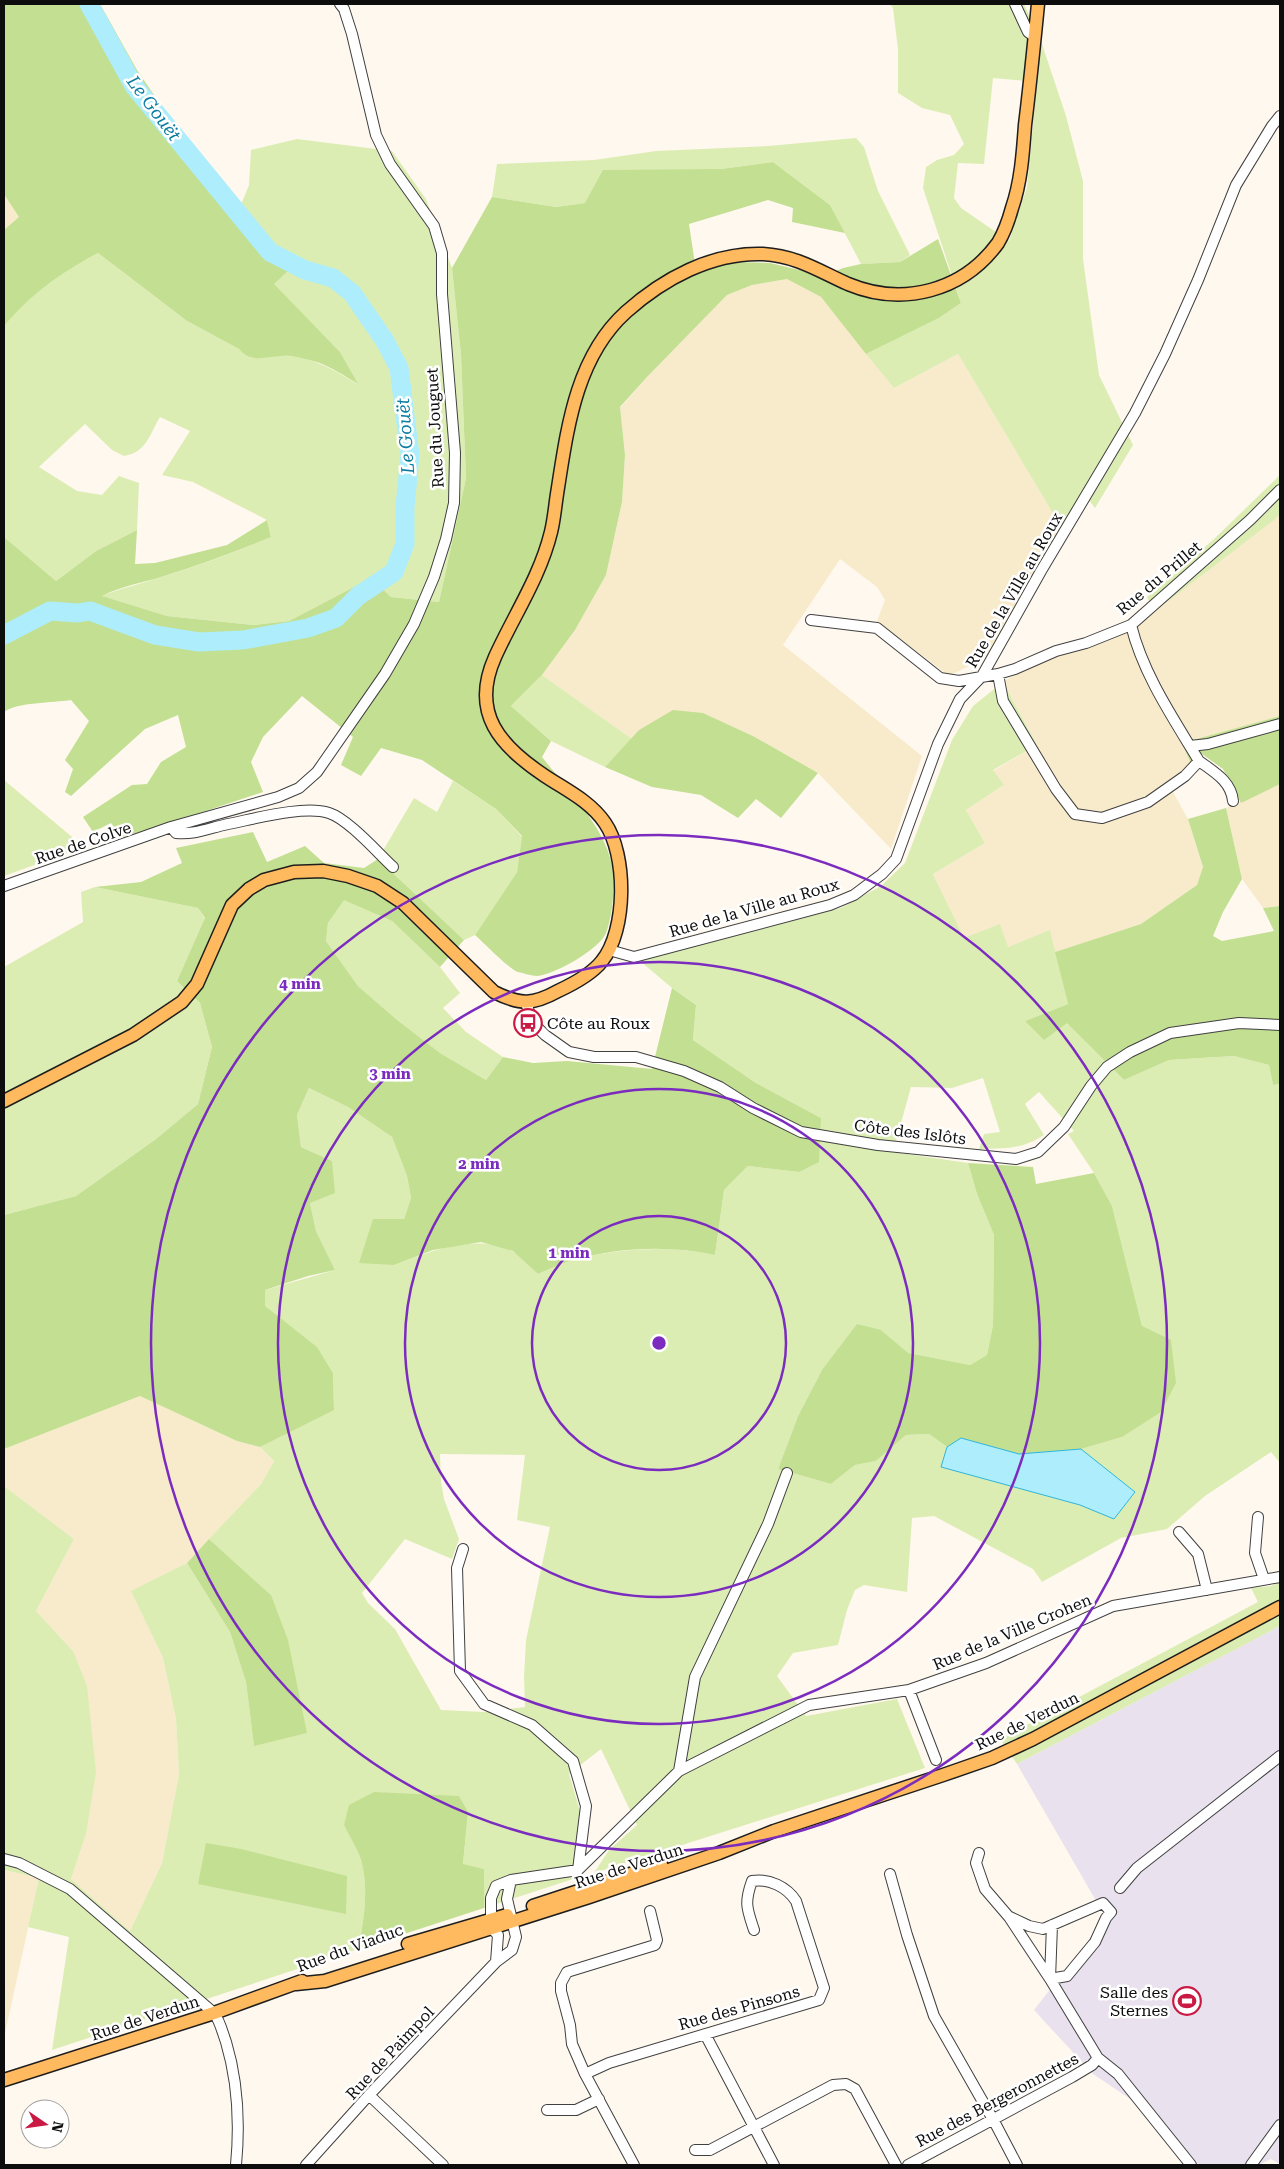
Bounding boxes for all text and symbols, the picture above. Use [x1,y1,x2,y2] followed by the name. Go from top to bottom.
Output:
[122,70,185,145] water label: Le Gouët
[422,367,448,489] street label: Rue du Jouguet
[392,397,418,476] water label: Le Gouët
[962,508,1067,671] street label: Rue de la Ville au Roux
[1113,537,1205,619] street label: Rue du Prillet
[32,818,134,868] street label: Rue de Colve
[667,874,842,941] street label: Rue de la Ville au Roux
[279,975,321,993] text: 4 min
[513,1008,543,1038] bus stop icon: Côte au Roux
[547,1014,650,1033] place label: Côte au Roux
[369,1065,411,1083] text: 3 min
[853,1116,967,1148] street label: Côte des Islôts
[458,1155,500,1173] text: 2 min
[548,1244,590,1262] text: 1 min
[650,1334,668,1352] centre of rings
[930,1590,1094,1674] street label: Rue de la Ville Crohen
[972,1688,1082,1754] street label: Rue de Verdun
[572,1840,686,1892] street label: Rue de Verdun
[294,1920,406,1976] street label: Rue du Viaduc
[676,1981,802,2034] street label: Rue des Pinsons
[1100,1983,1168,2020] place label: Salle des Sternes
[1172,1986,1202,2016] sports icon: Salle des Sternes
[88,1992,202,2044] street label: Rue de Verdun
[342,2003,438,2103] street label: Rue de Paimpol
[912,2049,1082,2151] street label: Rue des Bergeronnettes
[20,2099,70,2149] north arrow
[49,2120,67,2134] text: N

